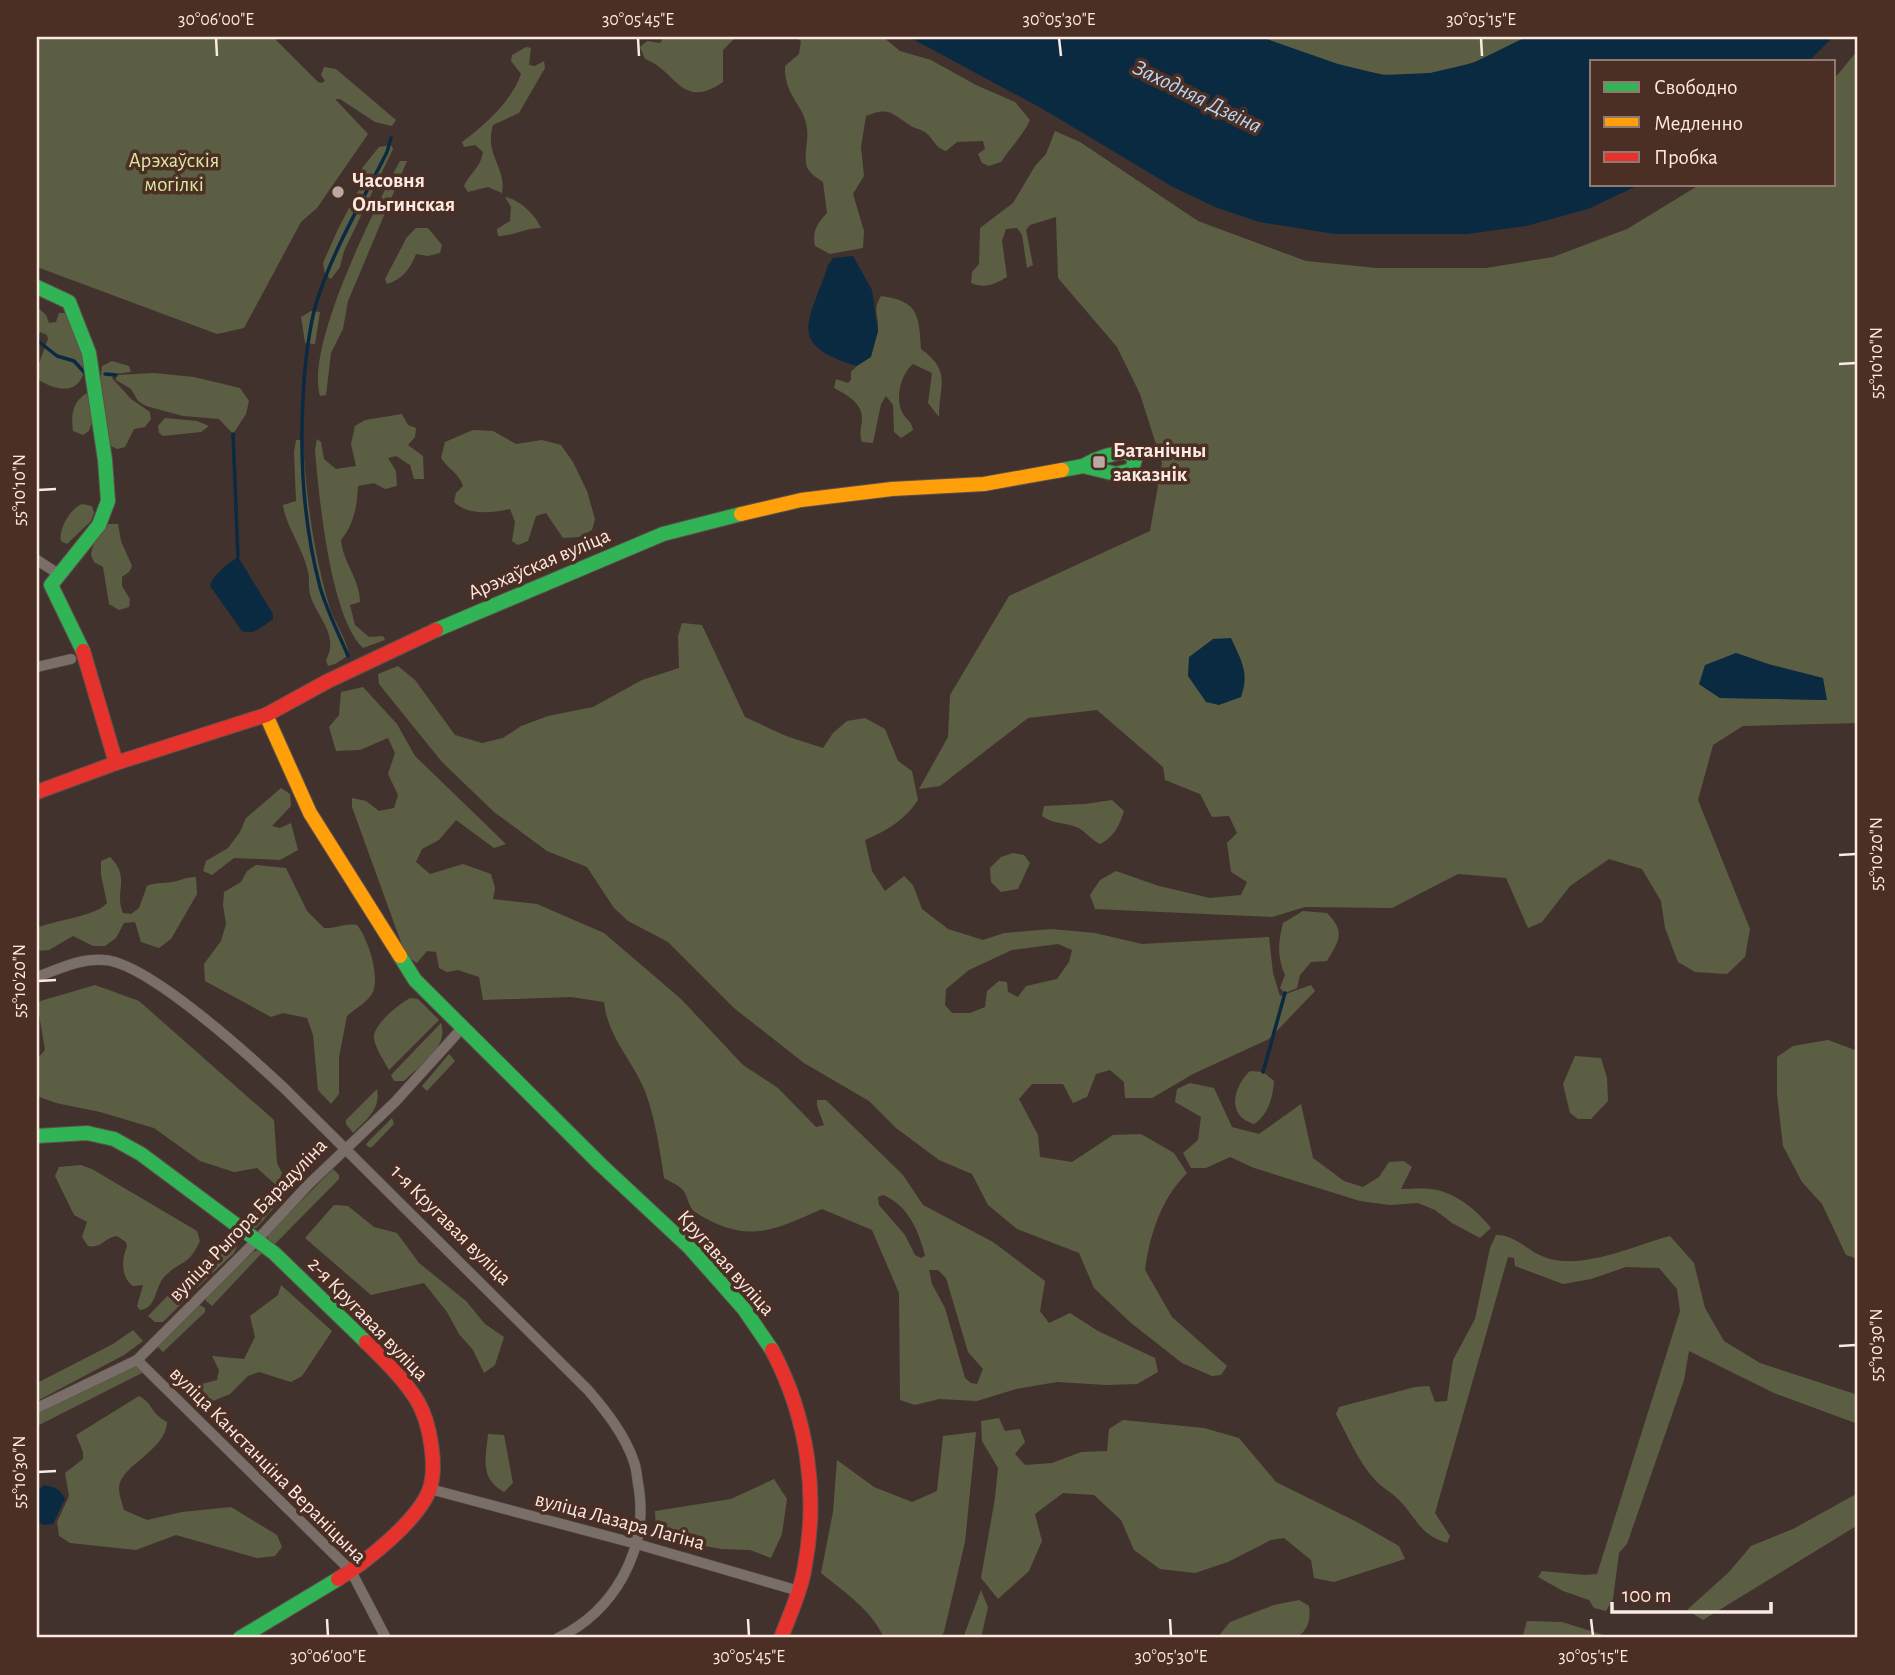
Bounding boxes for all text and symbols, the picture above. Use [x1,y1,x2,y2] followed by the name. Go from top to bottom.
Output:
[178,11,254,29] text: 30°06'00"E
[602,11,674,29] text: 30°05'45"E
[1023,11,1096,29] text: 30°05'30"E
[1446,11,1516,29] text: 30°05'15"E
[1129,56,1265,138] water label: Заходняя Дзвіна
[1590,60,1836,186] legend
[1654,77,1738,98] text: Свободно
[1654,113,1743,134] text: Медленно
[1654,147,1718,168] text: Пробка
[129,150,219,195] park label: Арэхаўскія могілкі
[352,170,455,215] place label: Часовня Ольгинская
[330,184,346,200] marker: Часовня Ольгинская
[1868,327,1886,399] text: 55°10'10"N
[1113,440,1206,485] place label: Батанічны заказнік
[11,454,29,526] text: 55°10'10"N
[1091,454,1107,470] marker: Батанічны заказнік
[465,524,613,603] street label: Арэхаўская вуліца
[1868,817,1886,891] text: 55°10'20"N
[11,944,29,1018] text: 55°10'20"N
[165,1134,331,1306] street label: вуліца Рыгора Барадуліна
[387,1161,516,1290] street label: 1-я Кругавая вуліца
[673,1206,779,1320] street label: Кругавая вуліца
[304,1253,432,1385] street label: 2-я Кругавая вуліца
[1868,1308,1886,1382] text: 55°10'30"N
[166,1363,371,1568] street label: вуліца Канстанціна Вераніцына
[11,1435,29,1509] text: 55°10'30"N
[533,1488,708,1554] street label: вуліца Лазара Лагіна
[1612,1570,1771,1614] scale bar
[1622,1585,1672,1606] text: 100 m
[290,1648,366,1666] text: 30°06'00"E
[713,1648,785,1666] text: 30°05'45"E
[1135,1648,1208,1666] text: 30°05'30"E
[1558,1648,1628,1666] text: 30°05'15"E

